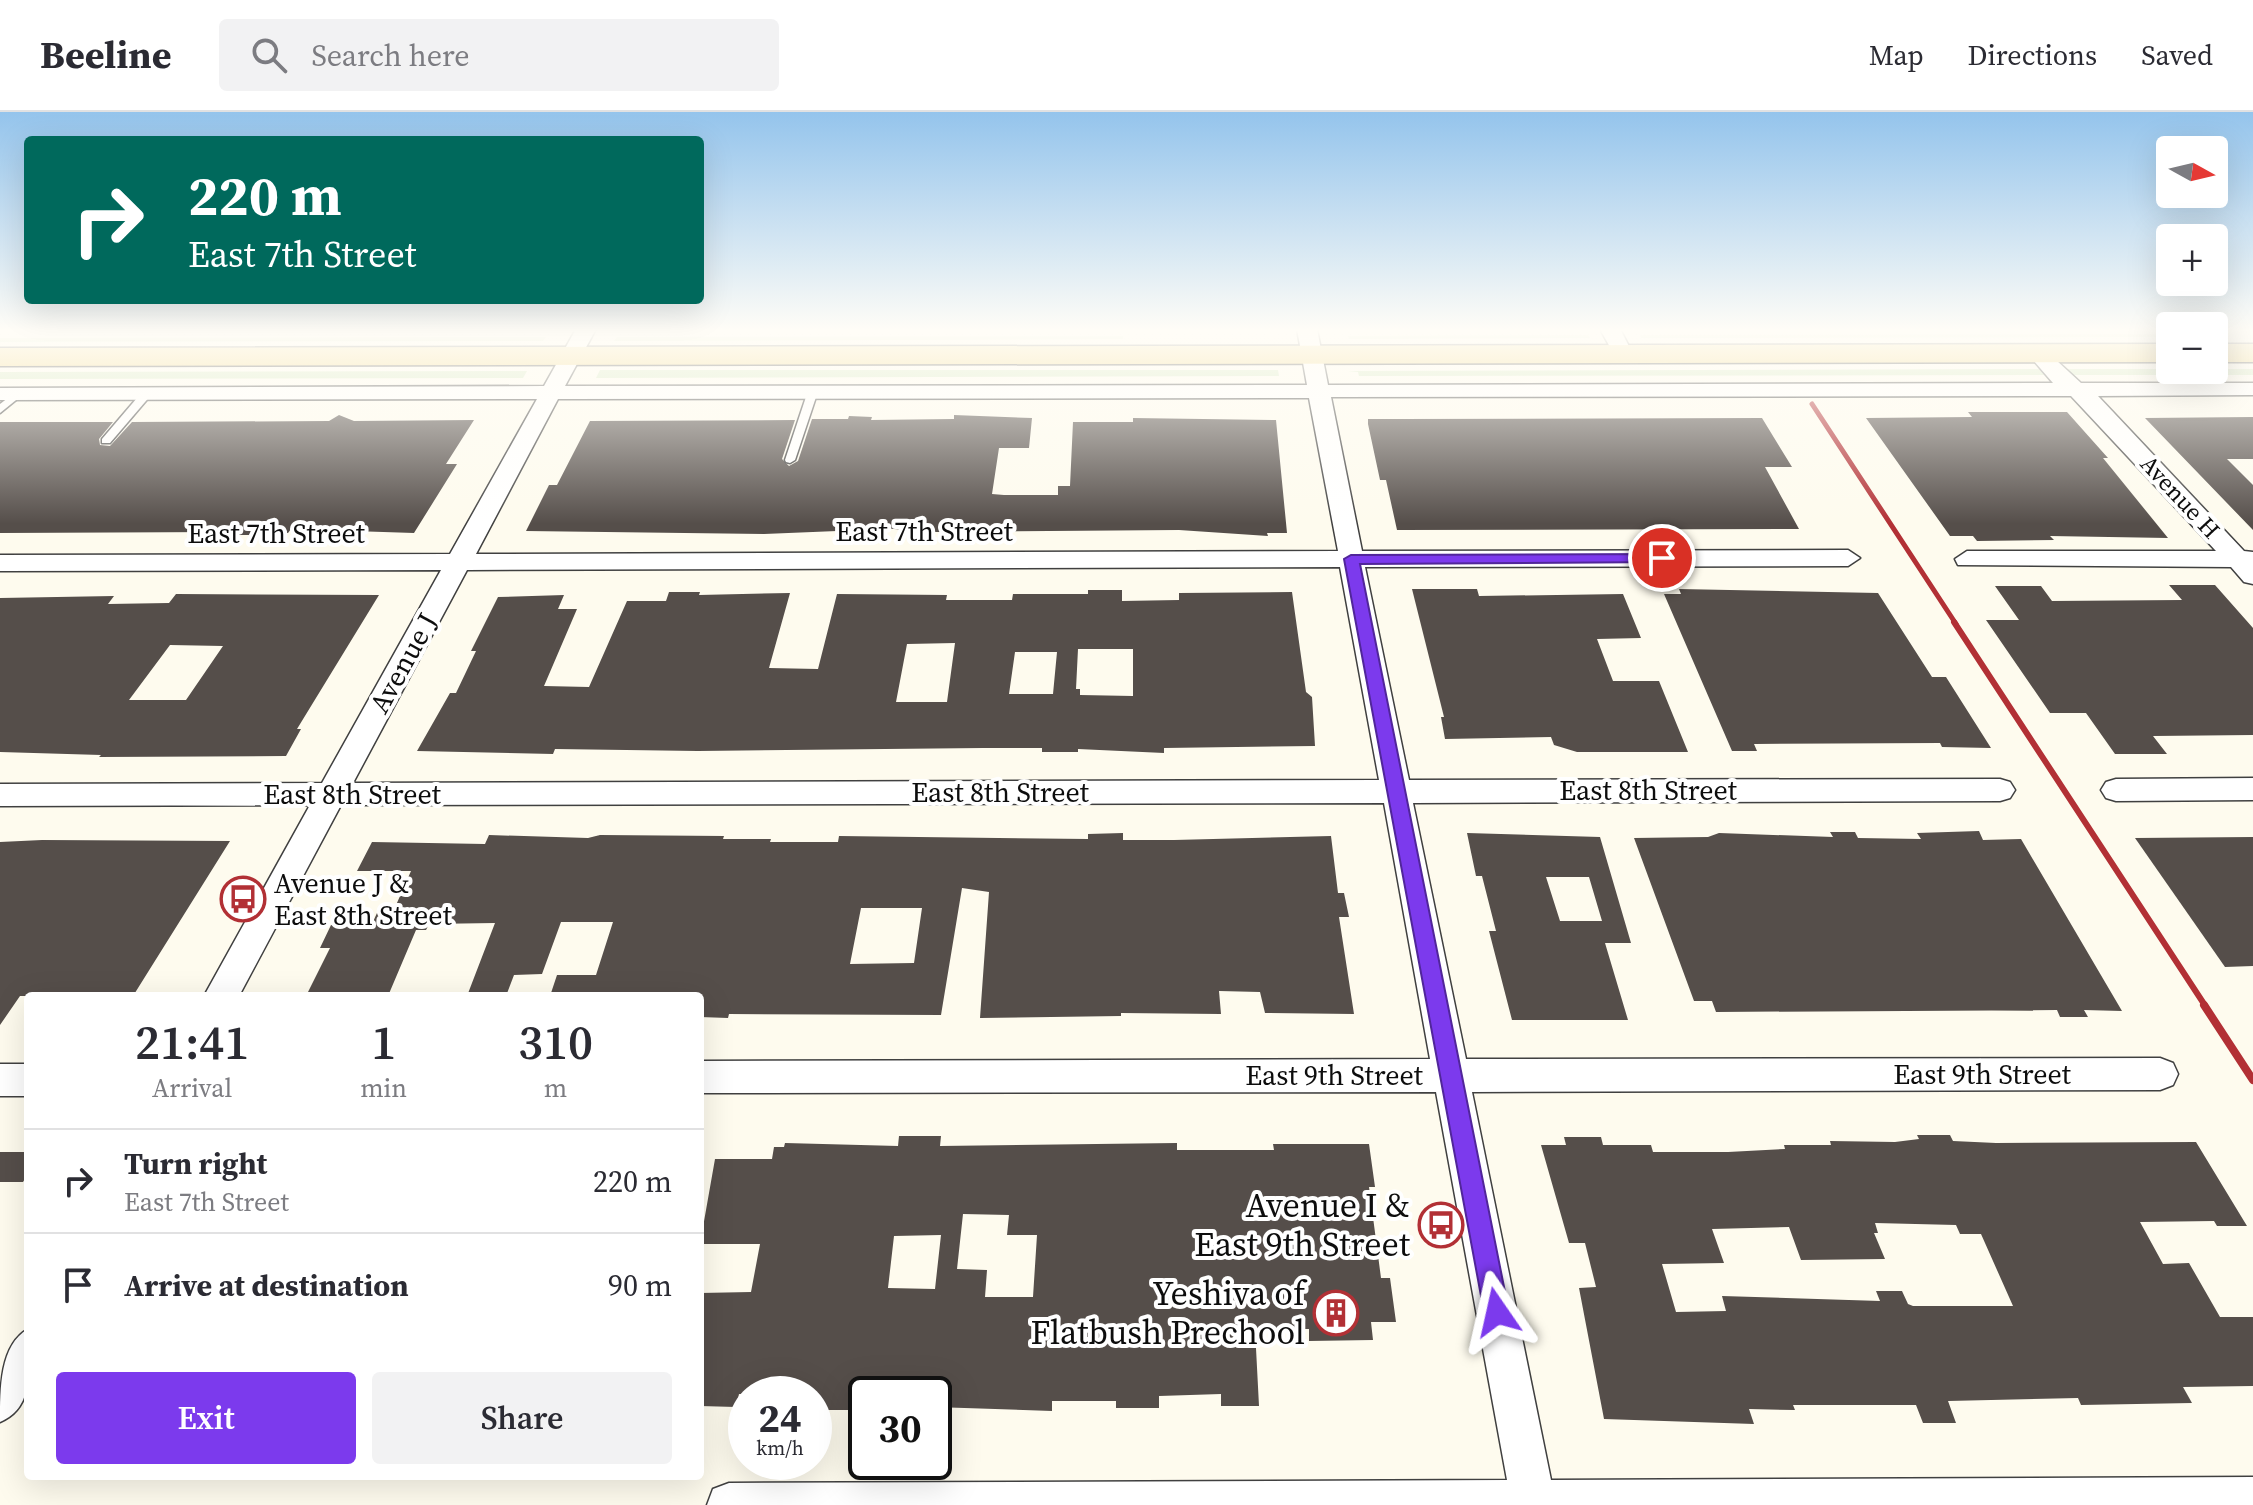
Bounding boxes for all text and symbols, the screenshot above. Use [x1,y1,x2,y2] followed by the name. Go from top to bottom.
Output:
[219,19,779,91] search box
[40,29,171,81] text: Beeline
[247,33,291,77] icon: search
[311,35,470,76] text: Search here
[1869,36,1924,74] text: Map
[1968,36,2097,74] text: Directions
[2141,36,2213,74] text: Saved
[2156,136,2228,208] north arrow
[2156,136,2228,384] map controls
[188,157,342,234] text: 220 m
[56,168,160,272] icon: right
[2156,224,2228,296] button: +
[188,230,417,279] text: East 7th Street
[2156,312,2228,384] button: −
[2133,448,2228,546] street label: Avenue H
[835,512,1014,550] street label: East 7th Street
[187,514,366,552] street label: East 7th Street
[1628,524,1696,592] pin
[1640,536,1684,580] icon: arrive
[360,606,446,720] street label: Avenue J
[1559,771,1738,809] street label: East 8th Street
[911,773,1090,811] street label: East 8th Street
[263,775,442,813] street label: East 8th Street
[274,864,453,934] place label: Avenue J & East 8th Street
[219,875,267,923] bus stop icon: Avenue J & East 8th Street
[135,1009,249,1075] text: 21:41
[371,1009,396,1075] text: 1
[518,1009,593,1075] text: 310
[1893,1055,2072,1093] street label: East 9th Street
[1245,1056,1424,1094] street label: East 9th Street
[152,1070,232,1106] text: Arrival
[360,1070,407,1106] text: min
[544,1070,567,1106] text: m
[124,1143,267,1184] text: Turn right
[56,1159,100,1203] icon: right
[593,1161,672,1202] text: 220 m
[1194,1182,1410,1267] place label: Avenue I & East 9th Street
[124,1184,289,1220] text: East 7th Street
[1417,1201,1465,1249] bus stop icon: Avenue I & East 9th Street
[56,1263,100,1307] icon: arrive
[124,1265,409,1306] text: Arrive at destination
[608,1265,672,1306] text: 90 m
[1030,1270,1308,1355] place label: Yeshiva of Flatbush Prechool
[1455,1270,1539,1354] position arrow
[1312,1289,1360,1337] building icon: Yeshiva of Flatbush Prechool
[56,1372,356,1464] button: Exit
[372,1372,672,1464] button: Share
[848,1376,952,1480] speed limit sign: 30
[758,1391,802,1445] text: 24
[756,1434,804,1462] text: km/h

